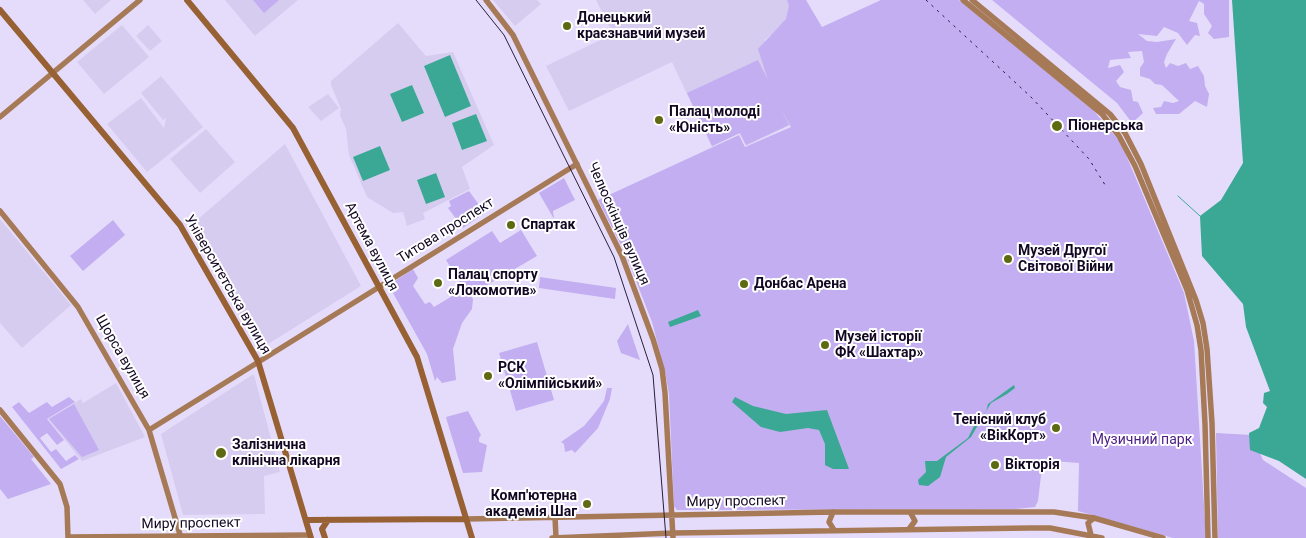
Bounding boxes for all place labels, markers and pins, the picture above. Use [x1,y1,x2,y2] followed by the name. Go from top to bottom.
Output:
[577,10,705,42] place label: Донецький краєзнавчий музей
[561,20,573,32] marker: Донецький краєзнавчий музей
[669,104,760,136] place label: Палац молоді «Юність»
[653,114,665,126] marker: Палац молоді «Юність»
[1068,118,1143,134] place label: Піонерська
[1050,119,1064,133] marker: Піонерська
[521,217,575,233] place label: Спартак
[505,219,517,231] marker: Спартак
[1018,243,1113,276] place label: Музей Другої Світової Війни
[1002,253,1014,265] marker: Музей Другої Світової Війни
[448,267,538,300] place label: Палац спорту «Локомотив»
[754,276,847,292] place label: Донбас Арена
[432,277,444,289] marker: Палац спорту «Локомотив»
[738,278,750,290] marker: Донбас Арена
[835,329,923,362] place label: Музей історії ФК «Шахтар»
[819,339,831,351] marker: Музей історії ФК «Шахтар»
[498,360,602,392] place label: РСК «Олімпійський»
[482,370,494,382] marker: РСК «Олімпійський»
[953,412,1046,444] place label: Тенісний клуб «ВікКорт»
[1050,422,1062,434] marker: Тенісний клуб «ВікКорт»
[232,437,340,470] place label: Залізнична клінічна лікарня
[214,446,228,460] marker: Залізнична клінічна лікарня
[1005,457,1060,473] place label: Вікторія
[989,459,1001,471] marker: Вікторія
[485,488,577,520] place label: Комп'ютерна академія Шаг
[581,498,593,510] marker: Комп'ютерна академія Шаг

